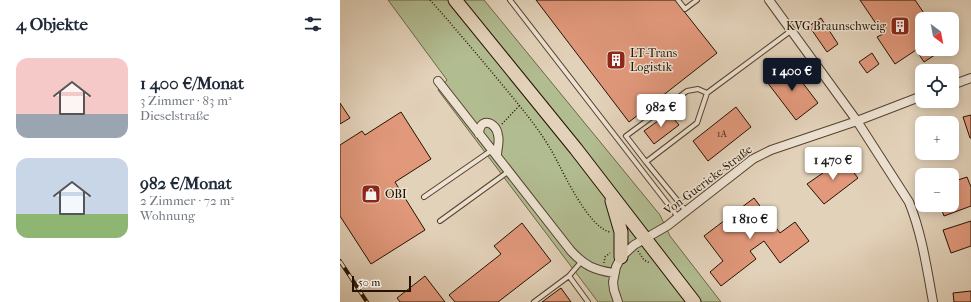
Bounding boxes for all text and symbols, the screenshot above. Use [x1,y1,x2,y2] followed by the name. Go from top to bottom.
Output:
[915,12,959,56] north arrow
[915,12,959,212] map controls
[302,13,324,35] icon: filters
[16,14,88,34] text: 4 Objekte
[889,15,911,37] building icon: KVG Braunschweig
[786,19,887,33] place label: KVG Braunschweig
[630,46,678,74] place label: LT-Trans Logistik
[605,49,627,71] building icon: LT-Trans Logistik
[755,58,829,92] pin: 1 400 €
[772,63,812,78] text: 1 400 €
[915,64,959,108] button: locate
[140,73,244,93] text: 1 400 €/Monat
[48,74,96,122] icon: home
[140,93,232,108] text: 3 Zimmer · 83 m²
[633,94,689,128] pin: 982 €
[646,99,676,114] text: 982 €
[140,108,209,123] text: Dieselstraße
[915,116,959,160] button: +
[717,128,728,140] house number: 1A
[660,142,755,218] street label: Von-Guericke-Straße
[796,147,870,181] pin: 1 470 €
[814,152,852,167] text: 1 470 €
[915,168,959,212] button: −
[140,173,232,193] text: 982 €/Monat
[48,174,96,222] icon: home
[360,183,382,205] shop icon: OBI
[385,187,407,201] place label: OBI
[140,193,234,208] text: 2 Zimmer · 72 m²
[713,206,787,240] pin: 1 810 €
[140,208,195,223] text: Wohnung
[732,211,768,226] text: 1 810 €
[352,274,411,293] scale bar
[358,276,380,289] text: 50 m

